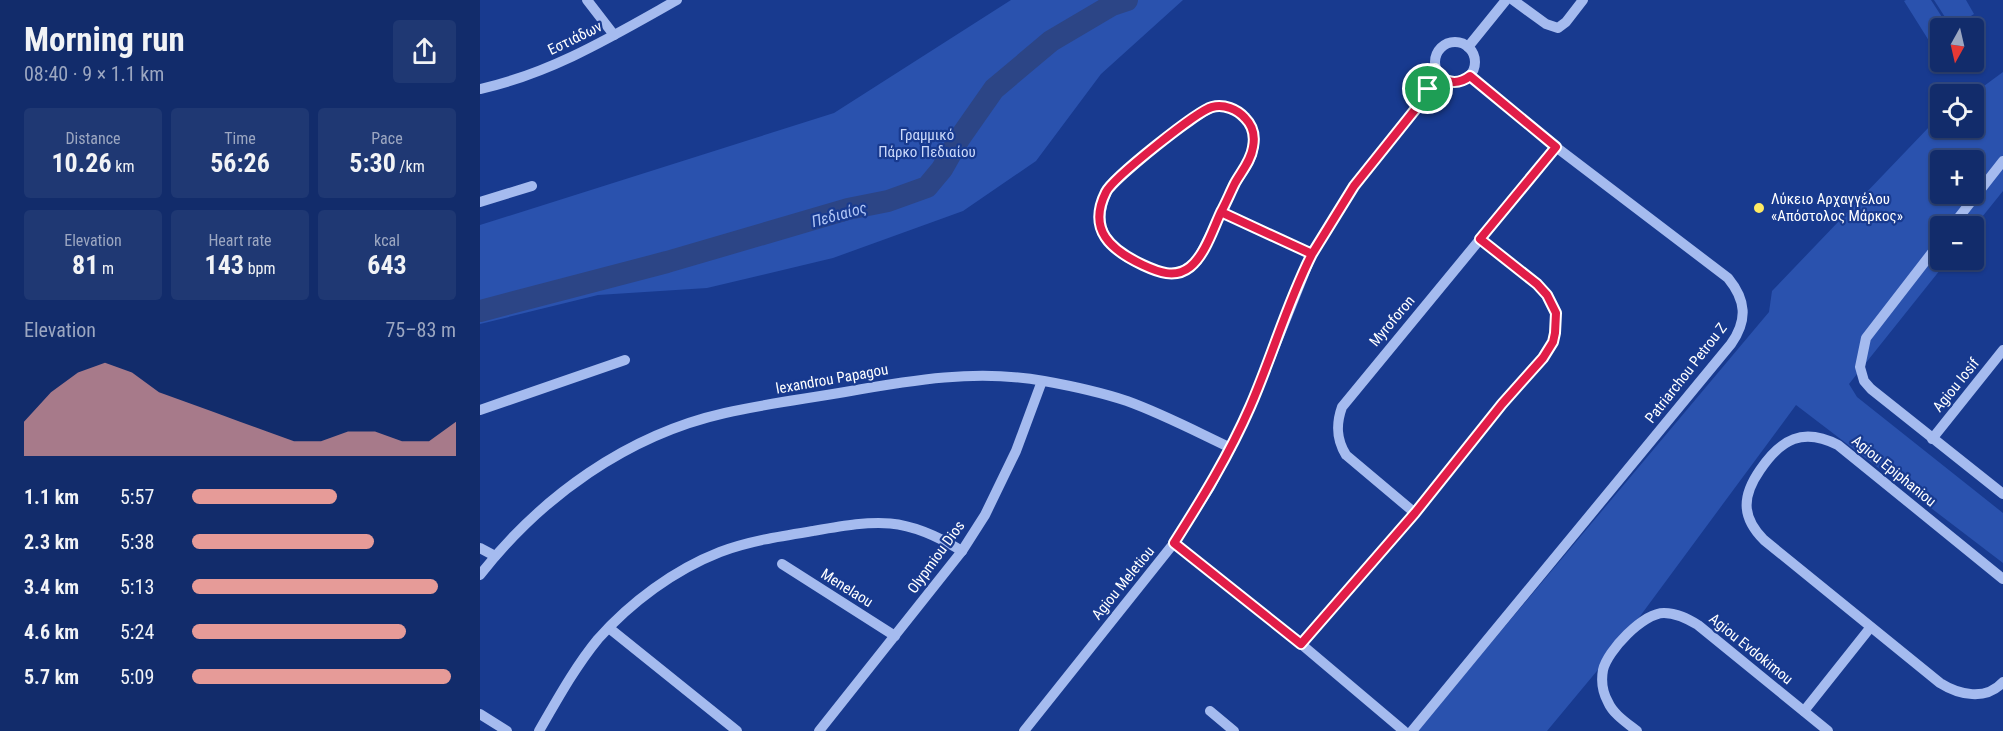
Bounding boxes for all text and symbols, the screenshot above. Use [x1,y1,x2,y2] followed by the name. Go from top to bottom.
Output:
[545,17,606,59] street label: Εστιάδων
[1930,18,1984,72] north arrow
[1930,18,1984,270] map controls
[24,20,185,59] text: Morning run
[393,20,456,83] button: share
[24,62,164,86] text: 08:40 · 9 × 1.1 km
[1402,63,1453,114] pin
[1411,72,1444,105] icon: arrive
[1930,84,1984,138] button: locate
[878,126,976,161] park label: Γραμμικό Πάρκο Πεδιαίου
[65,129,121,148] text: Distance
[224,129,256,148] text: Time
[371,129,403,148] text: Pace
[51,148,112,178] text: 10.26
[210,148,270,178] text: 56:26
[349,148,396,178] text: 5:30
[1930,150,1984,204] button: +
[112,157,135,176] text: km
[396,157,425,176] text: /km
[1771,190,1903,225] place label: Λύκειο Αρχαγγέλου «Απόστολος Μάρκος»
[809,198,869,231] water label: Πεδιαίος
[1752,201,1766,215] marker: Λύκειο Αρχαγγέλου «Απόστολος Μάρκος»
[1930,216,1984,270] button: −
[64,231,122,250] text: Elevation
[208,231,272,250] text: Heart rate
[374,231,400,250] text: kcal
[72,250,98,280] text: 81
[205,250,244,280] text: 143
[367,250,407,280] text: 643
[98,259,114,278] text: m
[244,259,275,278] text: bpm
[1365,292,1419,350] street label: Myroforon
[24,318,96,342] text: Elevation
[385,318,456,342] text: 75–83 m
[1641,319,1731,427] street label: Patriarchou Petrou Z
[1929,354,1983,416] street label: Agiou Iosif
[774,360,890,398] street label: lexandrou Papagou
[1848,431,1940,511] street label: Agiou Epiphaniou
[24,485,79,509] text: 1.1 km
[120,485,154,509] text: 5:57
[904,517,968,597] street label: Olypmiou Dios
[24,530,79,554] text: 2.3 km
[120,530,154,554] text: 5:38
[1088,543,1158,623] street label: Agiou Meletiou
[818,565,876,611] street label: Menelaou
[24,575,79,599] text: 3.4 km
[120,575,154,599] text: 5:13
[1705,610,1797,688] street label: Agiou Evdokimou
[24,620,79,644] text: 4.6 km
[120,620,154,644] text: 5:24
[24,665,79,689] text: 5.7 km
[120,665,154,689] text: 5:09

